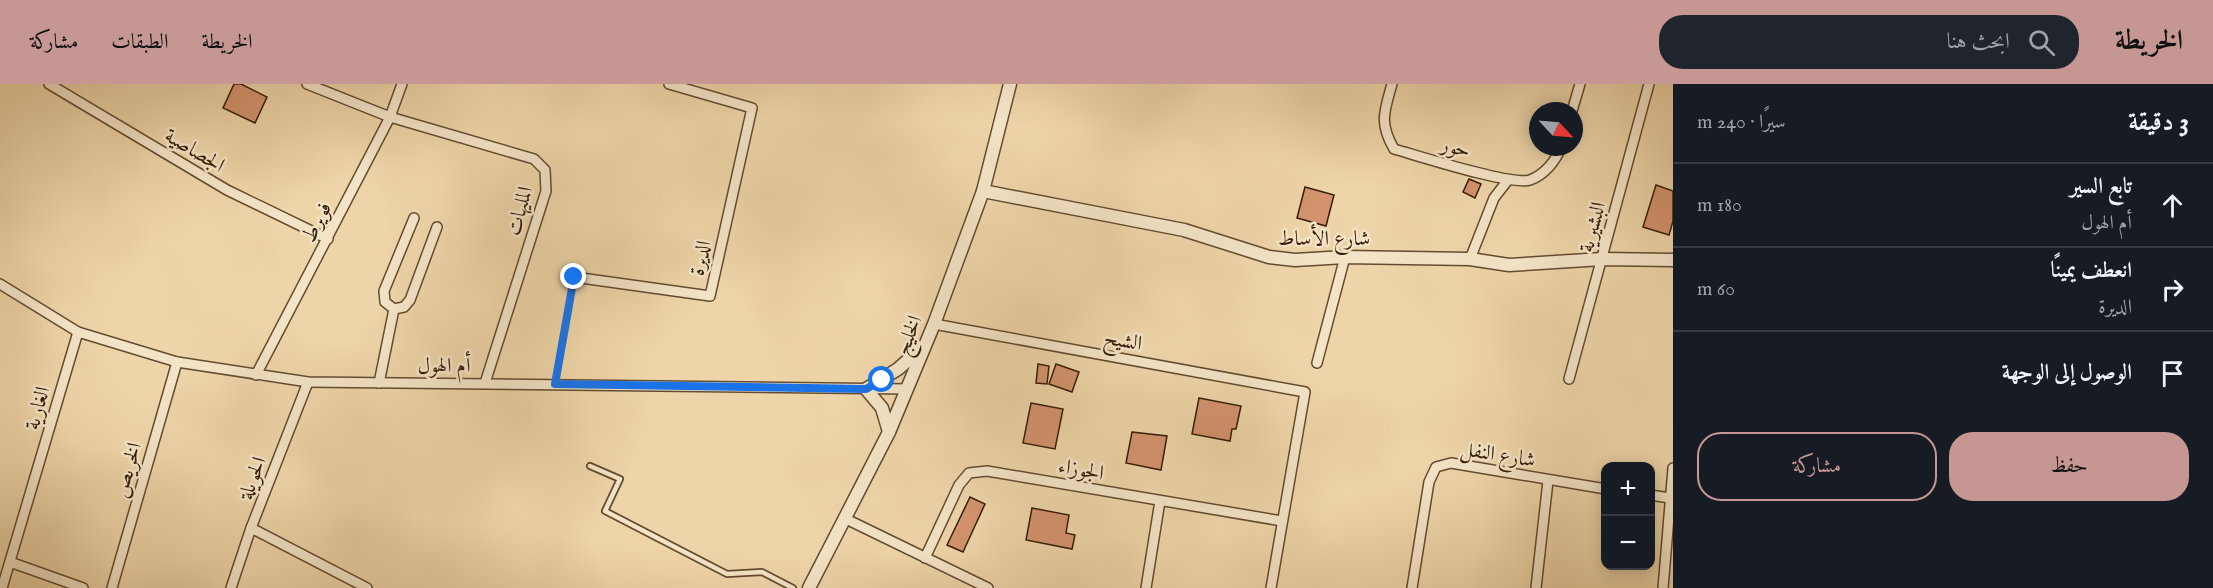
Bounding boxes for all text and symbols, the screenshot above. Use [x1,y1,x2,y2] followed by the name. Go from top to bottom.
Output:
[1659,15,2079,69] search box
[2115,24,2183,59] text: الخريطة
[2025,26,2058,59] icon: search
[1946,28,2010,56] text: ابحث هنا
[30,29,78,56] text: مشاركة
[111,29,168,56] text: الطبقات
[201,29,253,56] text: الخريطة
[1529,102,1583,156] north arrow
[2128,106,2189,139] text: 3 دقيقة
[1697,110,1786,135] text: سيرًا · 240 m
[159,123,229,180] street label: الجصاصية
[1436,131,1473,165] street label: حور
[2070,173,2132,201] text: تابع السير
[501,184,540,239] street label: المليهات
[2156,189,2189,222] icon: ahead
[1697,193,1742,218] text: 180 m
[296,198,339,247] street label: فويرط
[1574,199,1613,256] street label: البشيرية
[2081,211,2132,236] text: أم الهول
[1278,223,1370,256] street label: شارع الأساط
[684,238,719,279] street label: الديرة
[2051,257,2132,285] text: انعطف يمينًا
[560,263,586,289] route end
[2156,273,2189,306] icon: right
[1697,277,1735,302] text: 60 m
[2098,295,2132,320] text: الديرة
[889,312,933,361] street label: الخليج
[1101,325,1144,362] street label: الشيح
[417,350,471,383] street label: أم الهول
[2156,357,2189,390] icon: arrive
[2002,359,2132,387] text: الوصول إلى الوجهة
[868,366,894,392] route start
[19,384,57,433] street label: الغارية
[1697,432,1937,501] button: مشاركة
[1949,432,2189,501] button: حفظ
[1458,436,1537,478] street label: شارع النفل
[108,440,149,501] street label: الخريص
[233,453,274,505] street label: الحويلة
[1056,453,1106,488] street label: الجوزاء
[1601,462,1655,570] map controls
[1601,462,1655,516] button: +
[1601,516,1655,570] button: −

